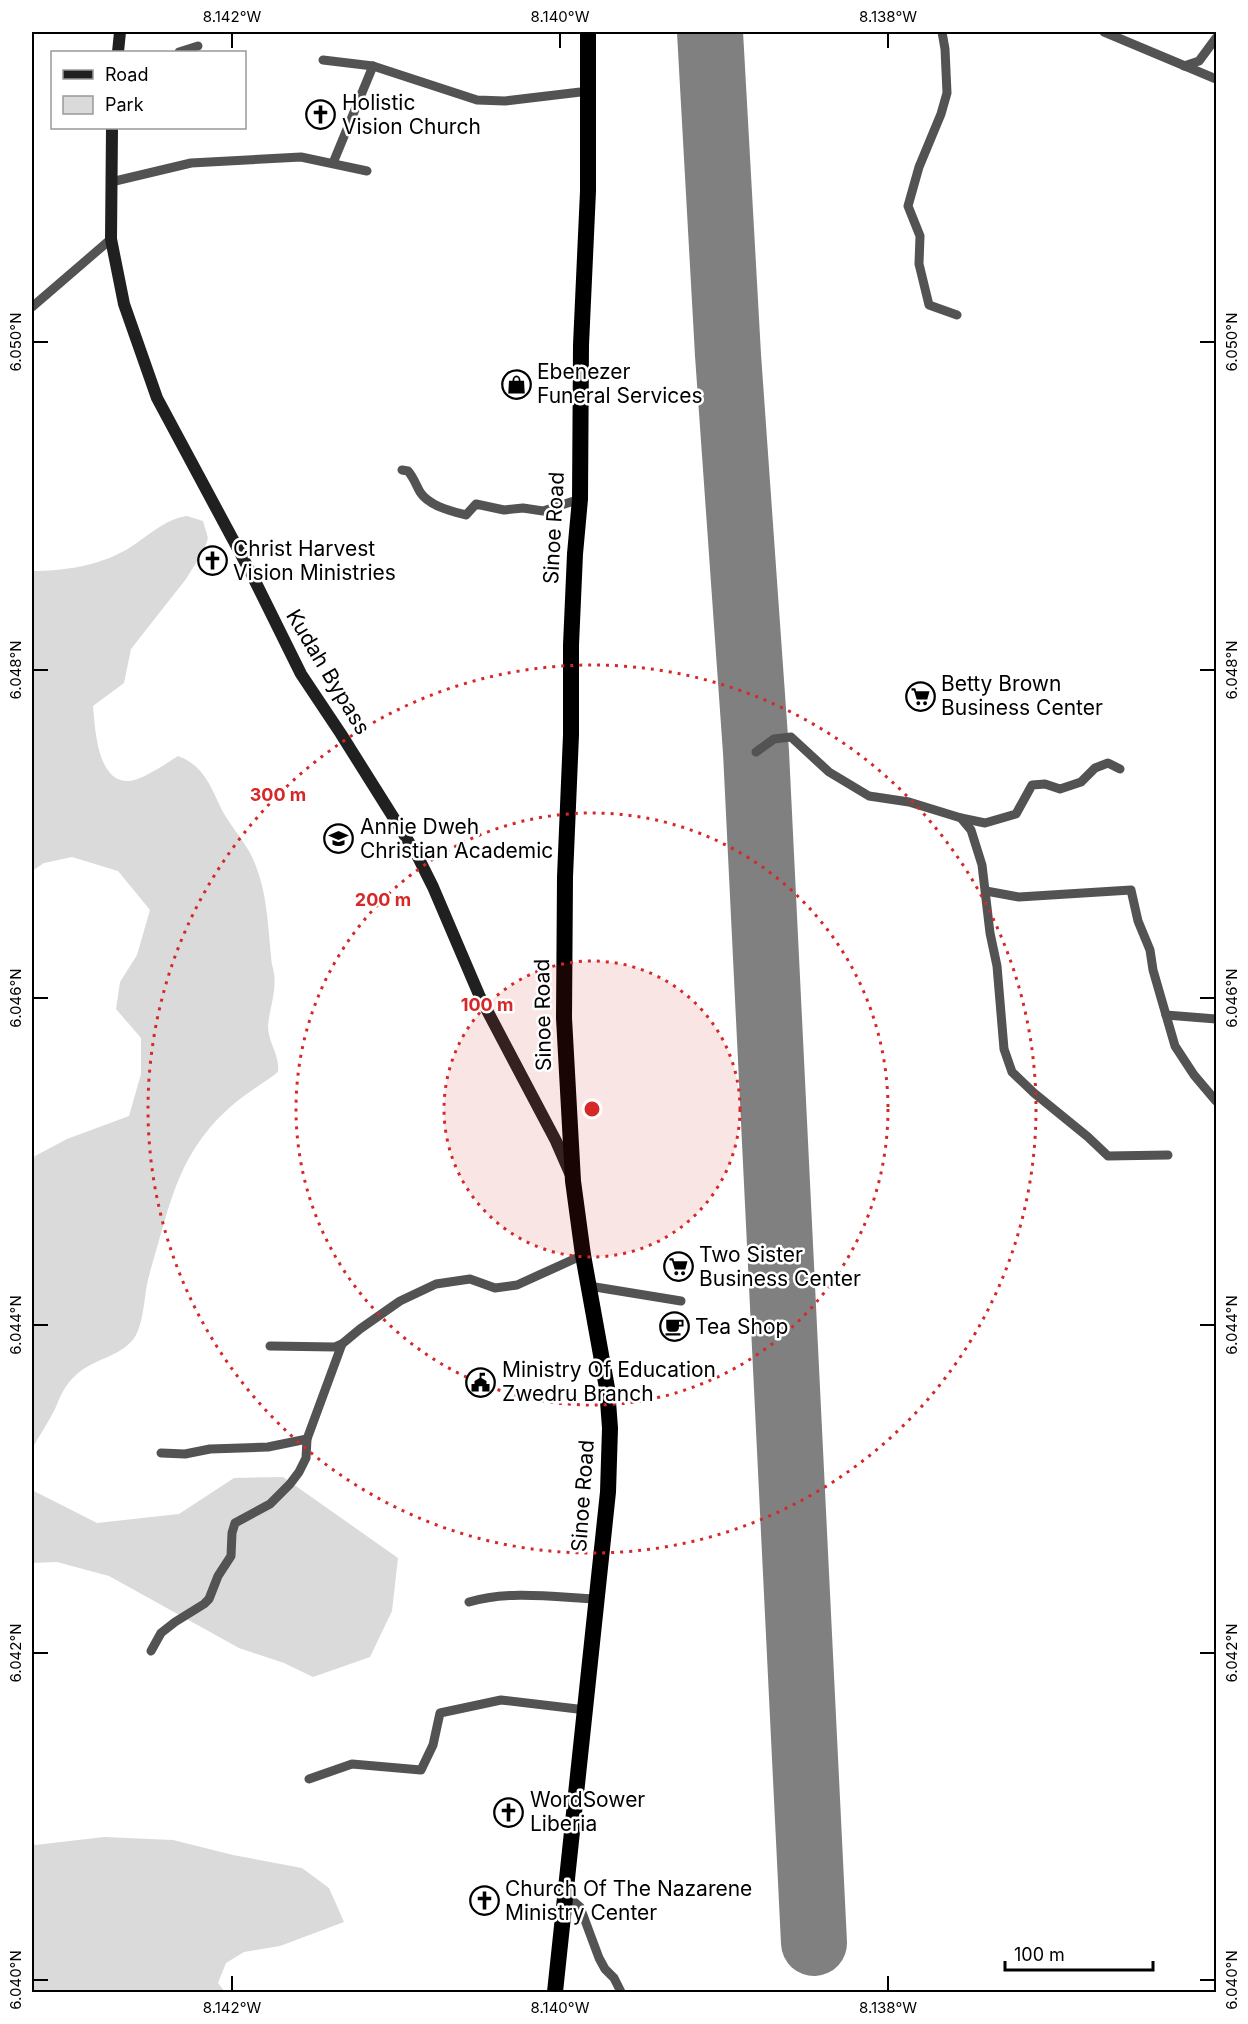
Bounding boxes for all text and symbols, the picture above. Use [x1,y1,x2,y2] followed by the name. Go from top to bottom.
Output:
[203,7,261,26] text: 8.142°W
[531,7,590,26] text: 8.140°W
[859,7,917,26] text: 8.138°W
[51,51,246,129] legend
[105,64,148,85] text: Road
[342,90,481,139] place label: Holistic Vision Church
[105,94,144,115] text: Park
[305,99,337,131] church icon: Holistic Vision Church
[6,313,25,371] text: 6.050°N
[1222,313,1241,371] text: 6.050°N
[537,359,703,408] place label: Ebenezer Funeral Services
[500,368,532,400] shop icon: Ebenezer Funeral Services
[538,471,569,585] street label: Sinoe Road
[233,536,396,585] place label: Christ Harvest Vision Ministries
[196,545,228,577] church icon: Christ Harvest Vision Ministries
[281,605,376,739] street label: Kudah Bypass
[6,640,25,700] text: 6.048°N
[1222,640,1241,700] text: 6.048°N
[941,671,1103,720] place label: Betty Brown Business Center
[904,680,936,712] supermarket icon: Betty Brown Business Center
[250,784,306,805] text: 300 m
[360,814,553,863] place label: Annie Dweh Christian Academic
[323,823,355,855] school or university icon: Annie Dweh Christian Academic
[355,889,411,910] text: 200 m
[529,959,556,1071] street label: Sinoe Road
[6,968,25,1028] text: 6.046°N
[1222,968,1241,1028] text: 6.046°N
[461,994,513,1015] text: 100 m
[582,1099,602,1119] centre of rings
[699,1242,861,1291] place label: Two Sister Business Center
[662,1251,694,1283] supermarket icon: Two Sister Business Center
[6,1295,25,1355] text: 6.044°N
[1222,1295,1241,1355] text: 6.044°N
[658,1311,690,1343] cafe icon: Tea Shop
[695,1314,788,1339] place label: Tea Shop
[502,1357,716,1406] place label: Ministry Of Education Zwedru Branch
[465,1366,497,1398] public building icon: Ministry Of Education Zwedru Branch
[566,1439,599,1553] street label: Sinoe Road
[6,1623,25,1683] text: 6.042°N
[1222,1623,1241,1683] text: 6.042°N
[530,1787,645,1836] place label: WordSower Liberia
[493,1796,525,1828] church icon: WordSower Liberia
[505,1876,752,1925] place label: Church Of The Nazarene Ministry Center
[468,1885,500,1917] church icon: Church Of The Nazarene Ministry Center
[1005,1934,1154,1972] scale bar
[1014,1944,1065,1965] text: 100 m
[6,1950,25,2010] text: 6.040°N
[1222,1950,1241,2010] text: 6.040°N
[203,1998,261,2017] text: 8.142°W
[531,1998,590,2017] text: 8.140°W
[859,1998,917,2017] text: 8.138°W

